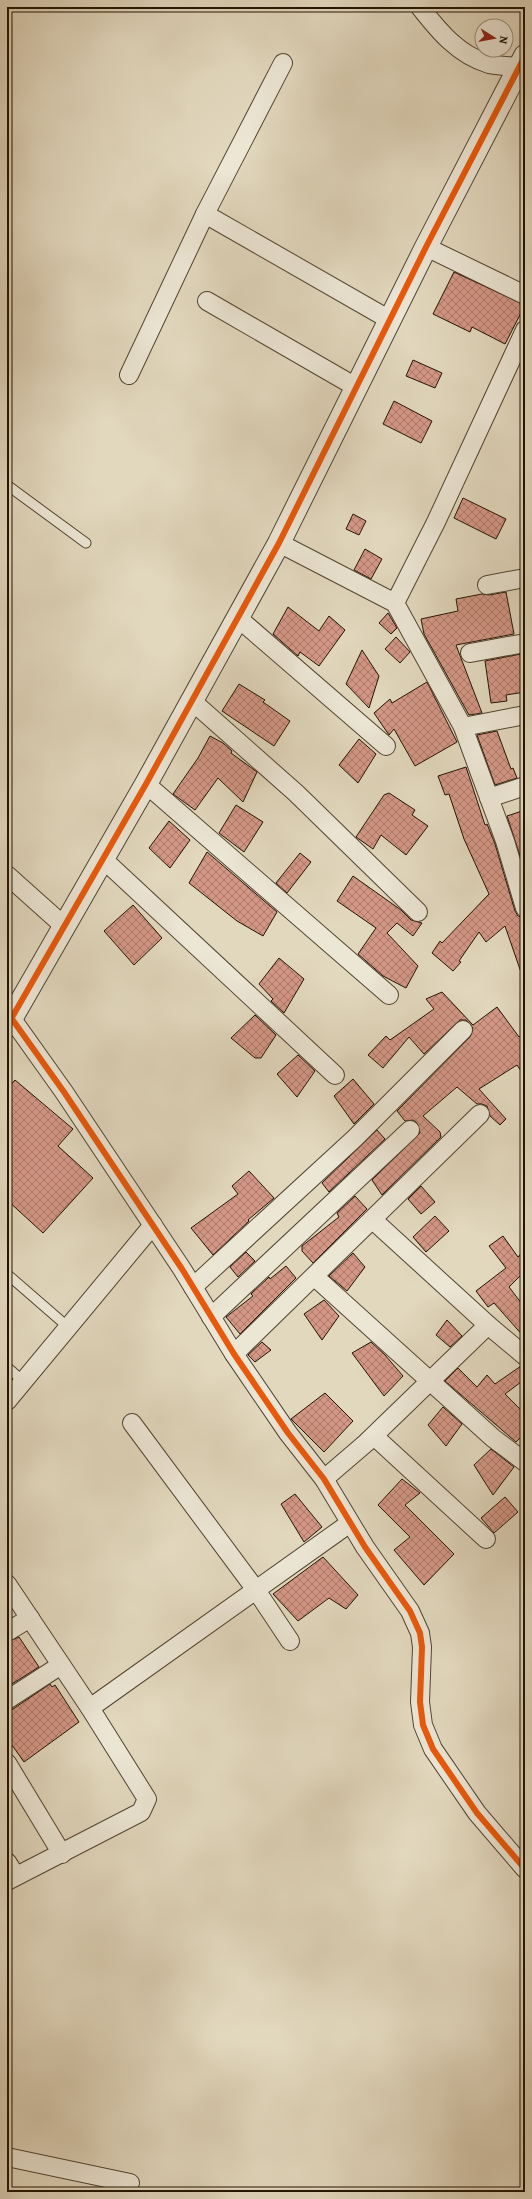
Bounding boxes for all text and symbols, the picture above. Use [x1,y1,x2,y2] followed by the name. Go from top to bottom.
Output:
[474,18,514,58] north arrow
[495,34,511,45] text: N

